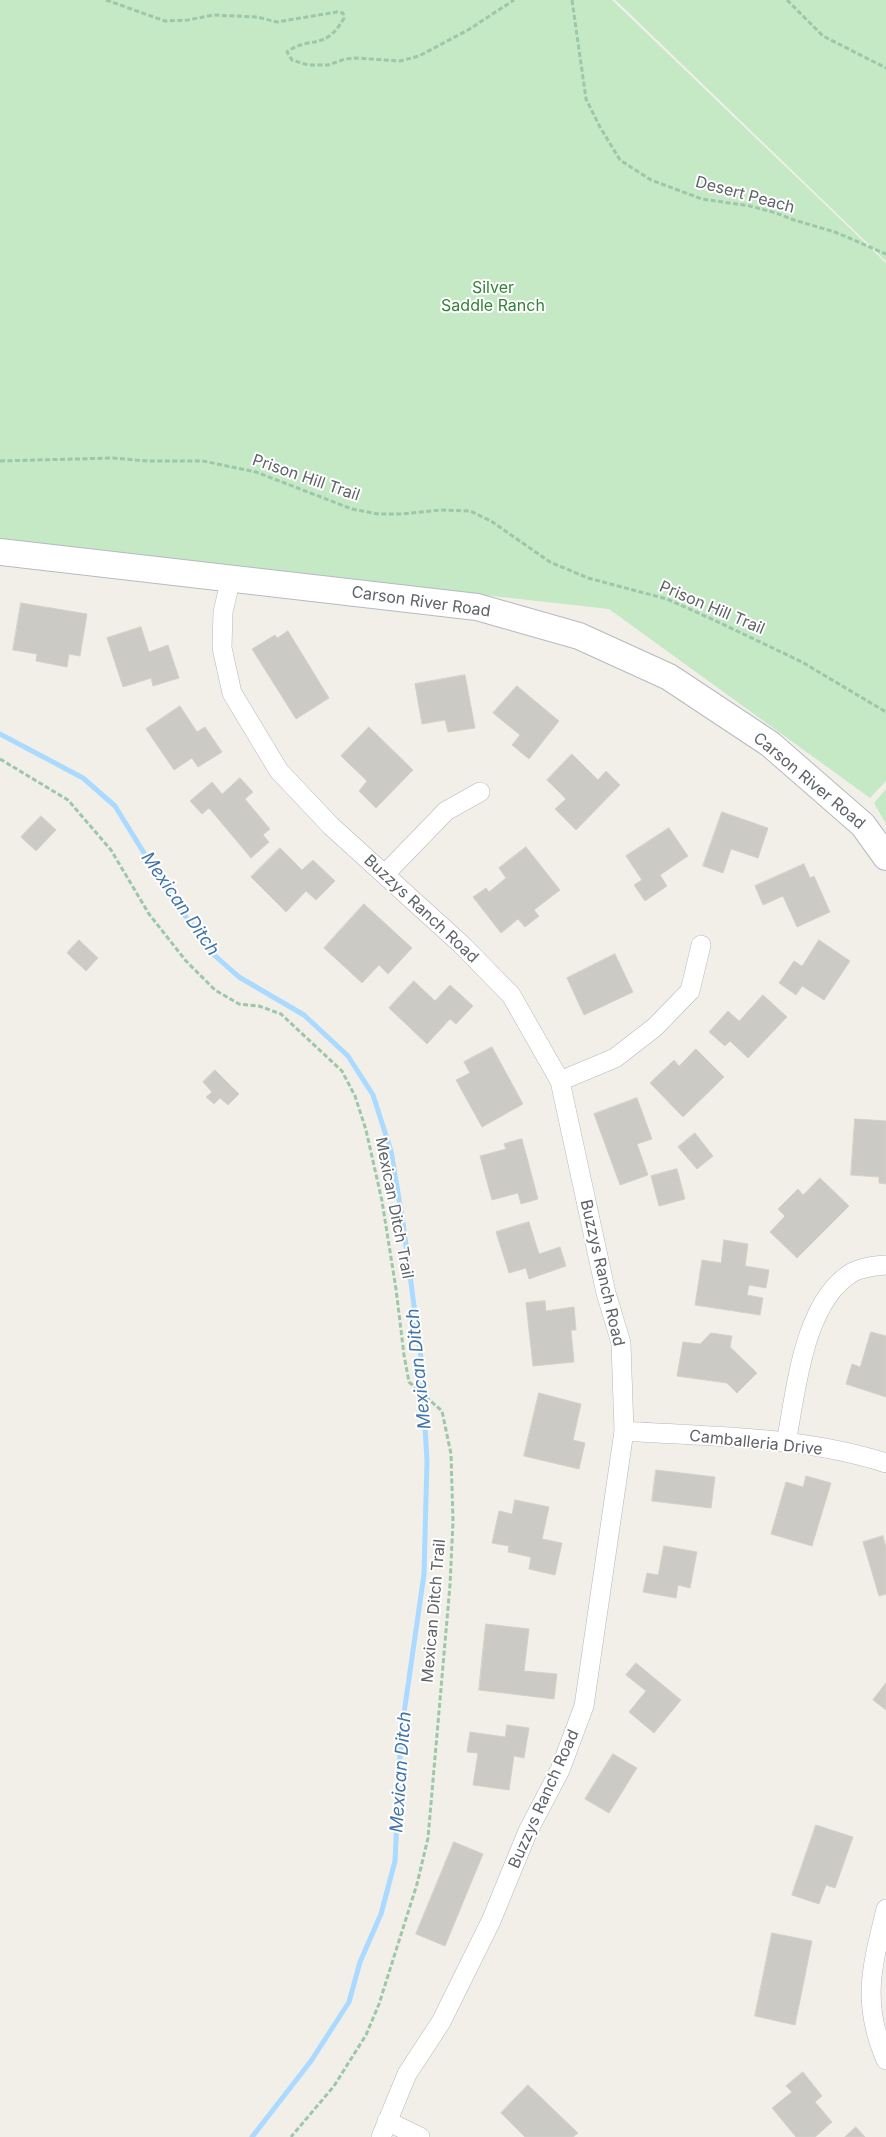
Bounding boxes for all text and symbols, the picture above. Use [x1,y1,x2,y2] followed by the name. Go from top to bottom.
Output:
[693,173,797,217] street label: Desert Peach
[441,278,545,316] park label: Silver Saddle Ranch
[250,451,362,505] street label: Prison Hill Trail
[656,577,768,639] street label: Prison Hill Trail
[350,583,492,621] street label: Carson River Road
[749,729,869,833] street label: Carson River Road
[136,848,224,960] water label: Mexican Ditch
[360,851,482,967] street label: Buzzys Ranch Road
[371,1135,417,1281] street label: Mexican Ditch Trail
[576,1198,628,1348] street label: Buzzys Ranch Road
[402,1307,436,1431] water label: Mexican Ditch
[688,1426,824,1460] street label: Camballeria Drive
[418,1538,450,1684] street label: Mexican Ditch Trail
[386,1711,416,1833] water label: Mexican Ditch
[505,1727,583,1871] street label: Buzzys Ranch Road

